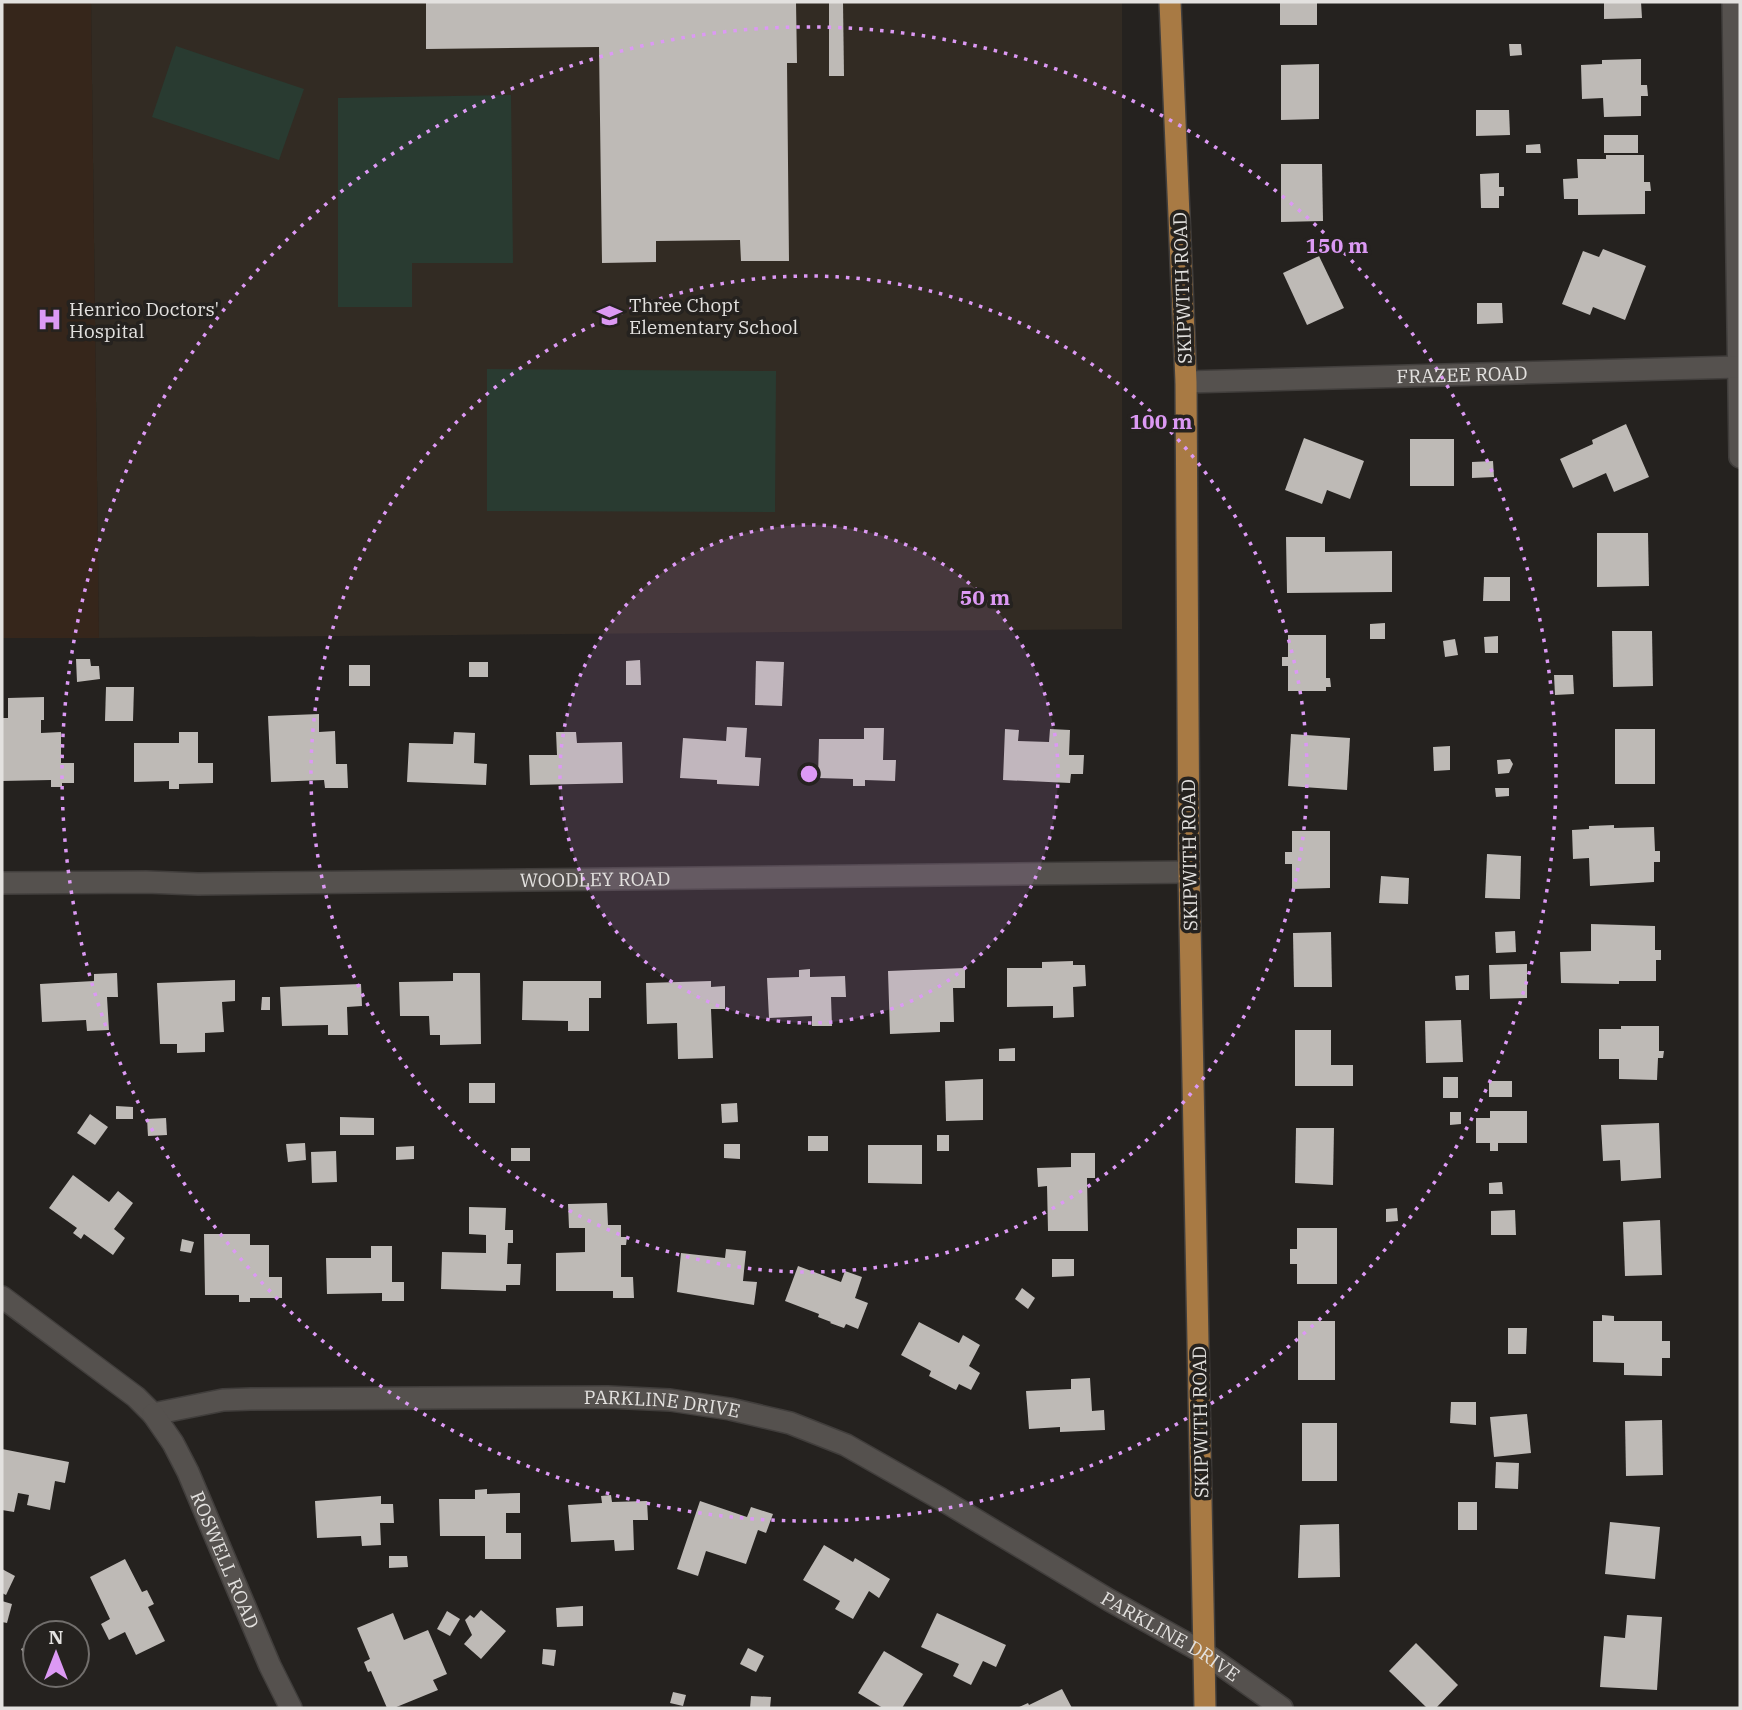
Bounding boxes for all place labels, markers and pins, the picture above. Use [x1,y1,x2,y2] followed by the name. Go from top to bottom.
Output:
[629,293,799,339] place label: Three Chopt Elementary School
[69,297,219,343] place label: Henrico Doctors' Hospital
[595,302,623,330] school or university icon: Three Chopt Elementary School
[35,306,63,334] hospital icon: Henrico Doctors' Hospital
[797,762,821,786] centre of rings

